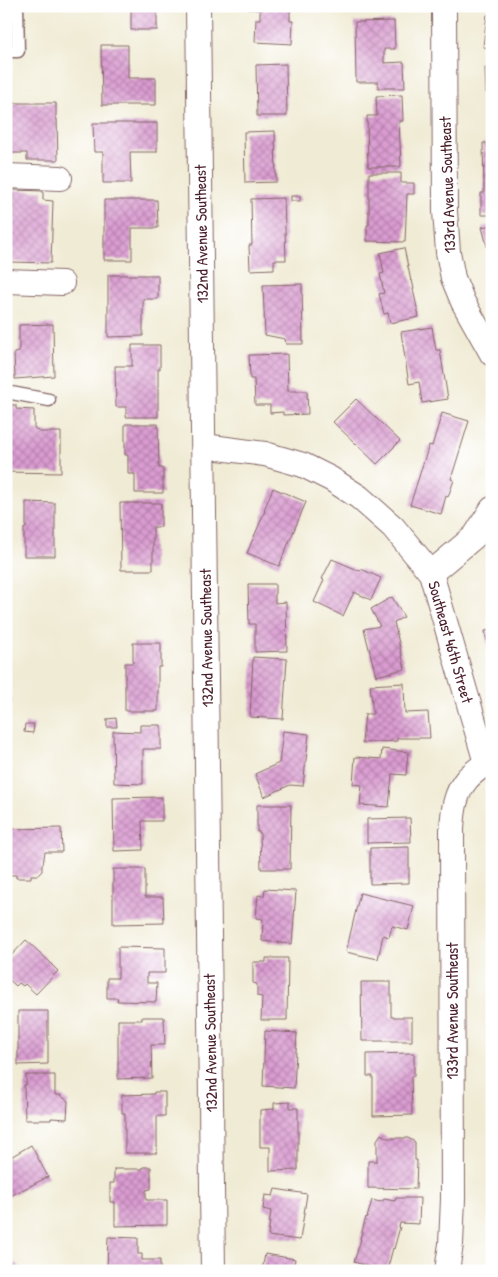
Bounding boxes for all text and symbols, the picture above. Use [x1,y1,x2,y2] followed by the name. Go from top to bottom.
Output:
[434,116,460,254] street label: 133rd Avenue Southeast
[189,164,213,303] street label: 132nd Avenue Southeast
[194,568,218,707] street label: 132nd Avenue Southeast
[423,578,479,706] street label: Southeast 46th Street
[441,942,463,1080] street label: 133rd Avenue Southeast
[198,973,222,1112] street label: 132nd Avenue Southeast

